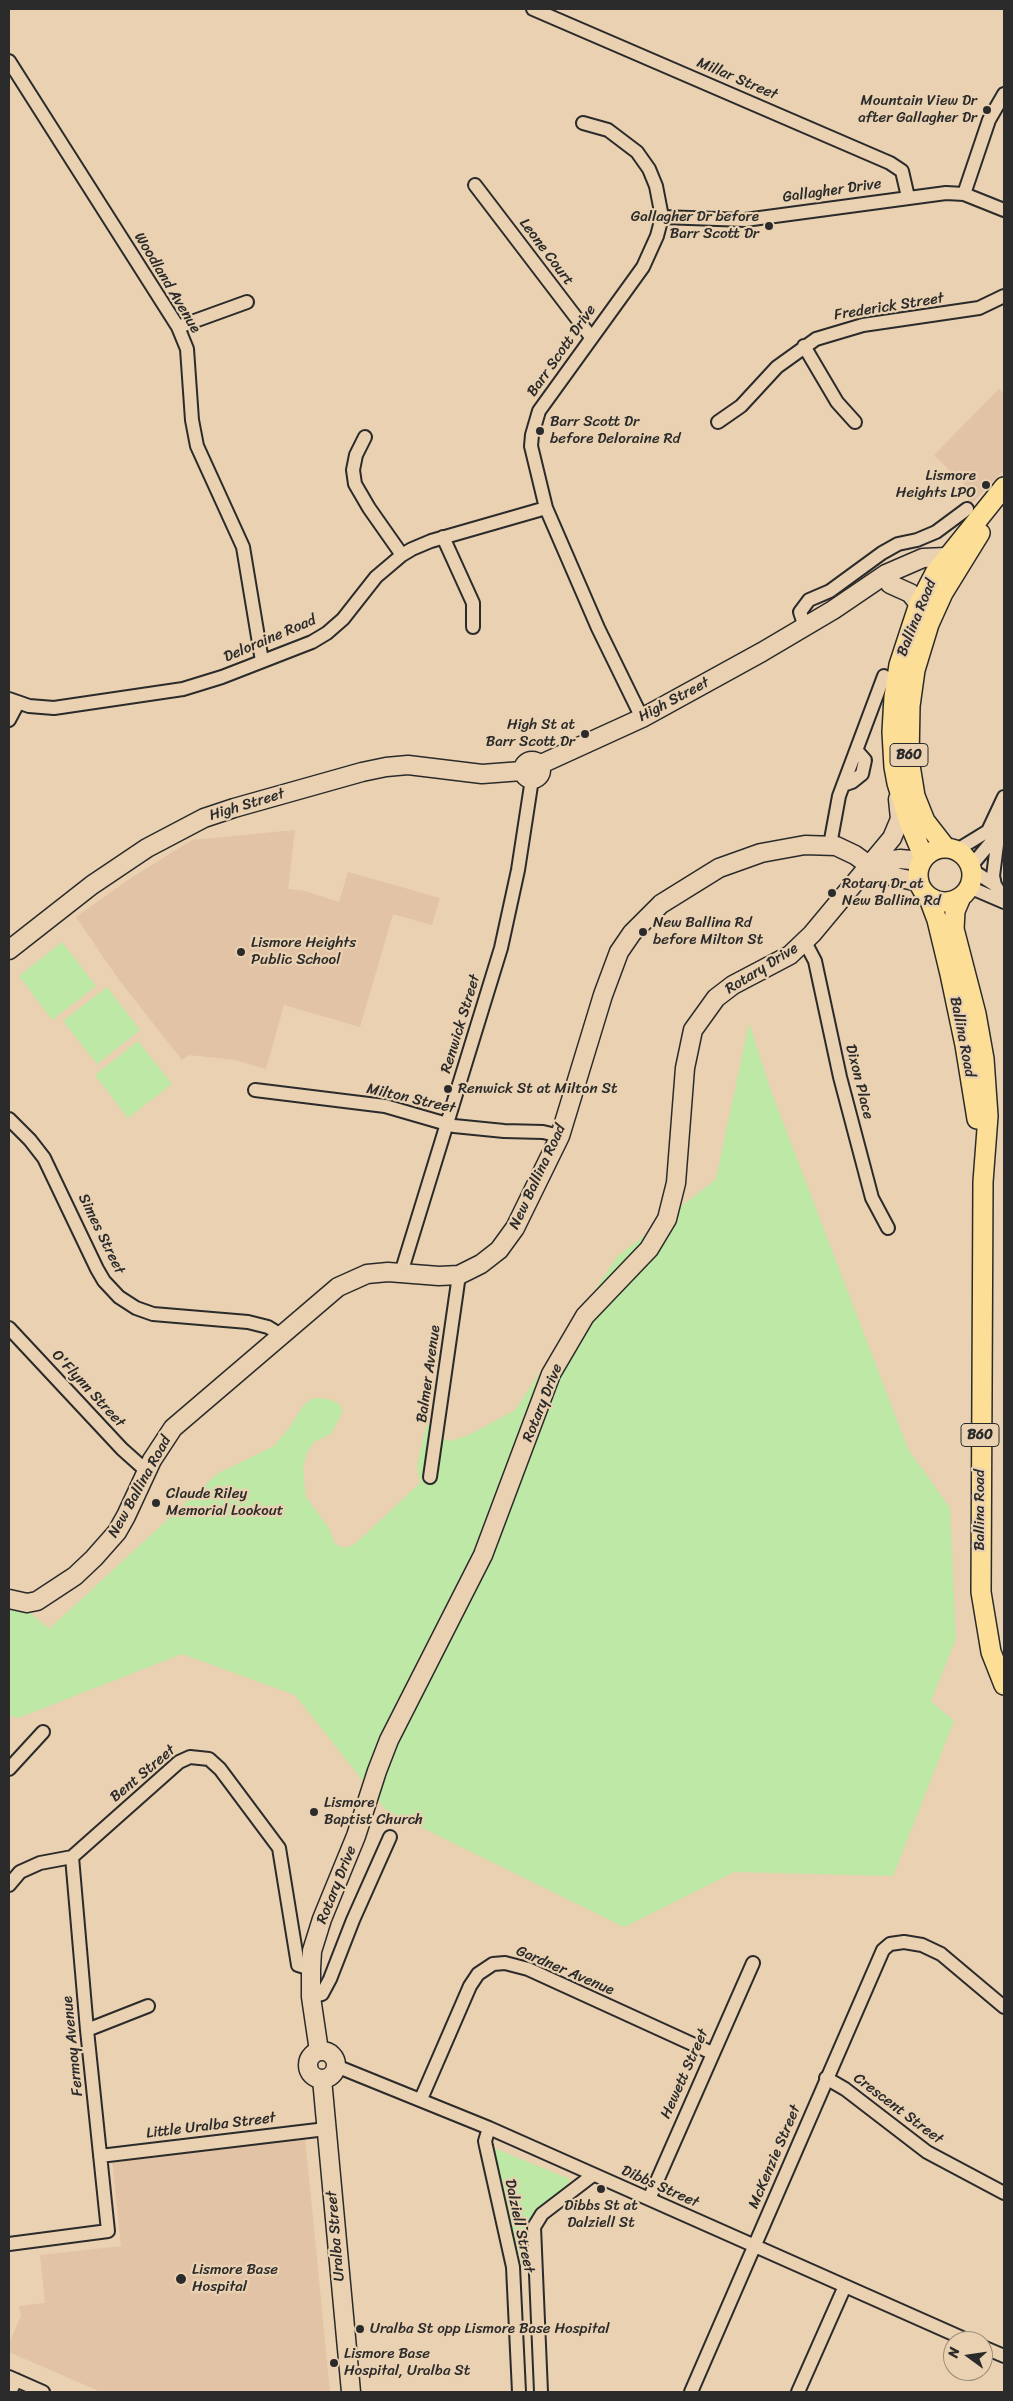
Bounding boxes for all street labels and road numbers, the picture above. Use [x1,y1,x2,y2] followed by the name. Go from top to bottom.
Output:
[694,54,780,104] street label: Millar Street
[781,175,883,207] street label: Gallagher Drive
[515,215,577,289] street label: Leone Court
[130,229,204,337] street label: Woodland Avenue
[833,289,945,325] street label: Frederick Street
[524,302,600,400] street label: Barr Scott Drive
[893,577,941,659] street label: Ballina Road
[221,612,319,666] street label: Deloraine Road
[635,674,713,726] street label: High Street
[890,744,928,766] road number: B60
[207,785,287,825] street label: High Street
[722,940,802,998] street label: Rotary Drive
[437,972,485,1076] street label: Renwick Street
[945,995,979,1079] street label: Ballina Road
[841,1043,877,1121] street label: Dixon Place
[365,1080,457,1118] street label: Milton Street
[506,1122,570,1232] street label: New Ballina Road
[74,1191,128,1277] street label: Simes Street
[413,1324,445,1424] street label: Balmer Avenue
[48,1347,128,1431] street label: O'Flynn Street
[519,1361,567,1445] street label: Rotary Drive
[961,1424,999,1446] road number: B60
[105,1433,175,1541] street label: New Ballina Road
[971,1469,989,1551] street label: Ballina Road
[107,1742,179,1806] street label: Bent Street
[313,1843,361,1927] street label: Rotary Drive
[513,1942,617,2000] street label: Gardner Avenue
[59,1995,87,2097] street label: Fermoy Avenue
[657,2026,713,2122] street label: Hewett Street
[850,2069,946,2149] street label: Crescent Street
[745,2103,805,2211] street label: McKenzie Street
[145,2109,277,2143] street label: Little Uralba Street
[618,2162,702,2212] street label: Dibbs Street
[500,2178,538,2274] street label: Dalziell Street
[323,2190,349,2282] street label: Uralba Street

